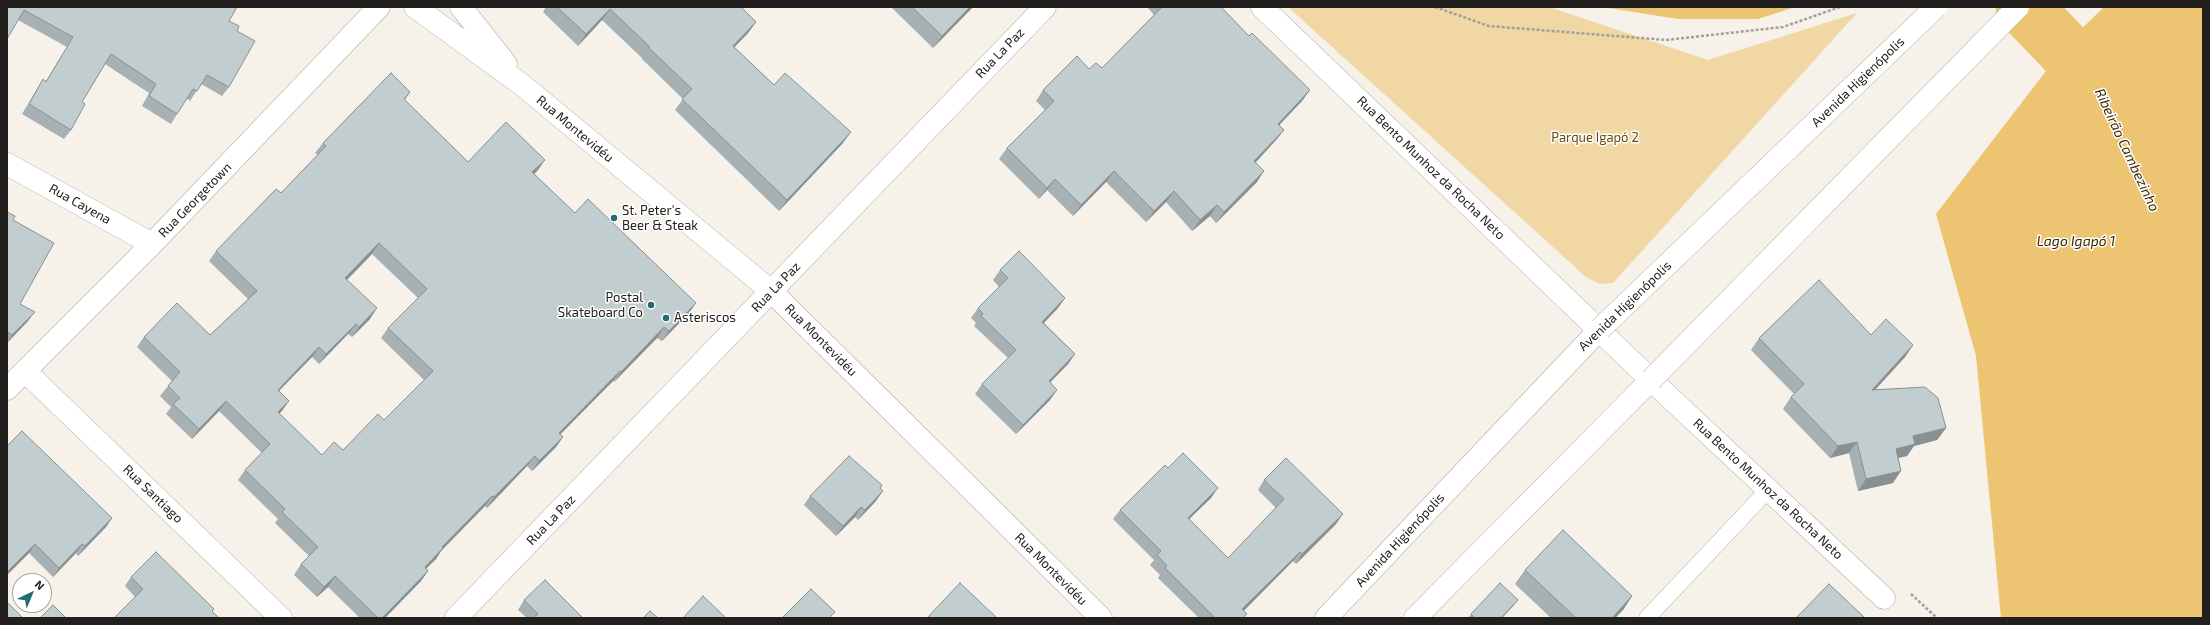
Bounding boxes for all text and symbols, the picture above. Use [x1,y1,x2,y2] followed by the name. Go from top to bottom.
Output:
[972,25,1028,81] street label: Rua La Paz
[1808,34,1908,130] street label: Avenida Higienópolis
[2091,86,2163,214] water label: Ribeirão Cambezinho
[533,92,617,166] street label: Rua Montevidéu
[1354,93,1508,243] street label: Rua Bento Munhoz da Rocha Neto
[1551,130,1639,146] park label: Parque Igapó 2
[155,159,235,241] street label: Rua Georgetown
[46,181,114,227] street label: Rua Cayena
[622,203,698,234] place label: St. Peter's Beer & Steak
[609,213,619,223] marker: St. Peter's Beer & Steak
[2037,233,2115,249] water label: Lago Igapó 1
[1575,258,1675,354] street label: Avenida Higienópolis
[748,259,804,315] street label: Rua La Paz
[558,290,643,321] place label: Postal Skateboard Co
[646,300,656,310] marker: Postal Skateboard Co
[782,301,860,379] street label: Rua Montevidéu
[674,310,736,326] place label: Asteriscos
[661,313,671,323] marker: Asteriscos
[1690,415,1846,563] street label: Rua Bento Munhoz da Rocha Neto
[120,462,186,526] street label: Rua Santiago
[1352,490,1448,590] street label: Avenida Higienópolis
[523,492,579,548] street label: Rua La Paz
[1012,530,1090,608] street label: Rua Montevidéu
[12,573,52,613] north arrow
[33,577,47,592] text: N

